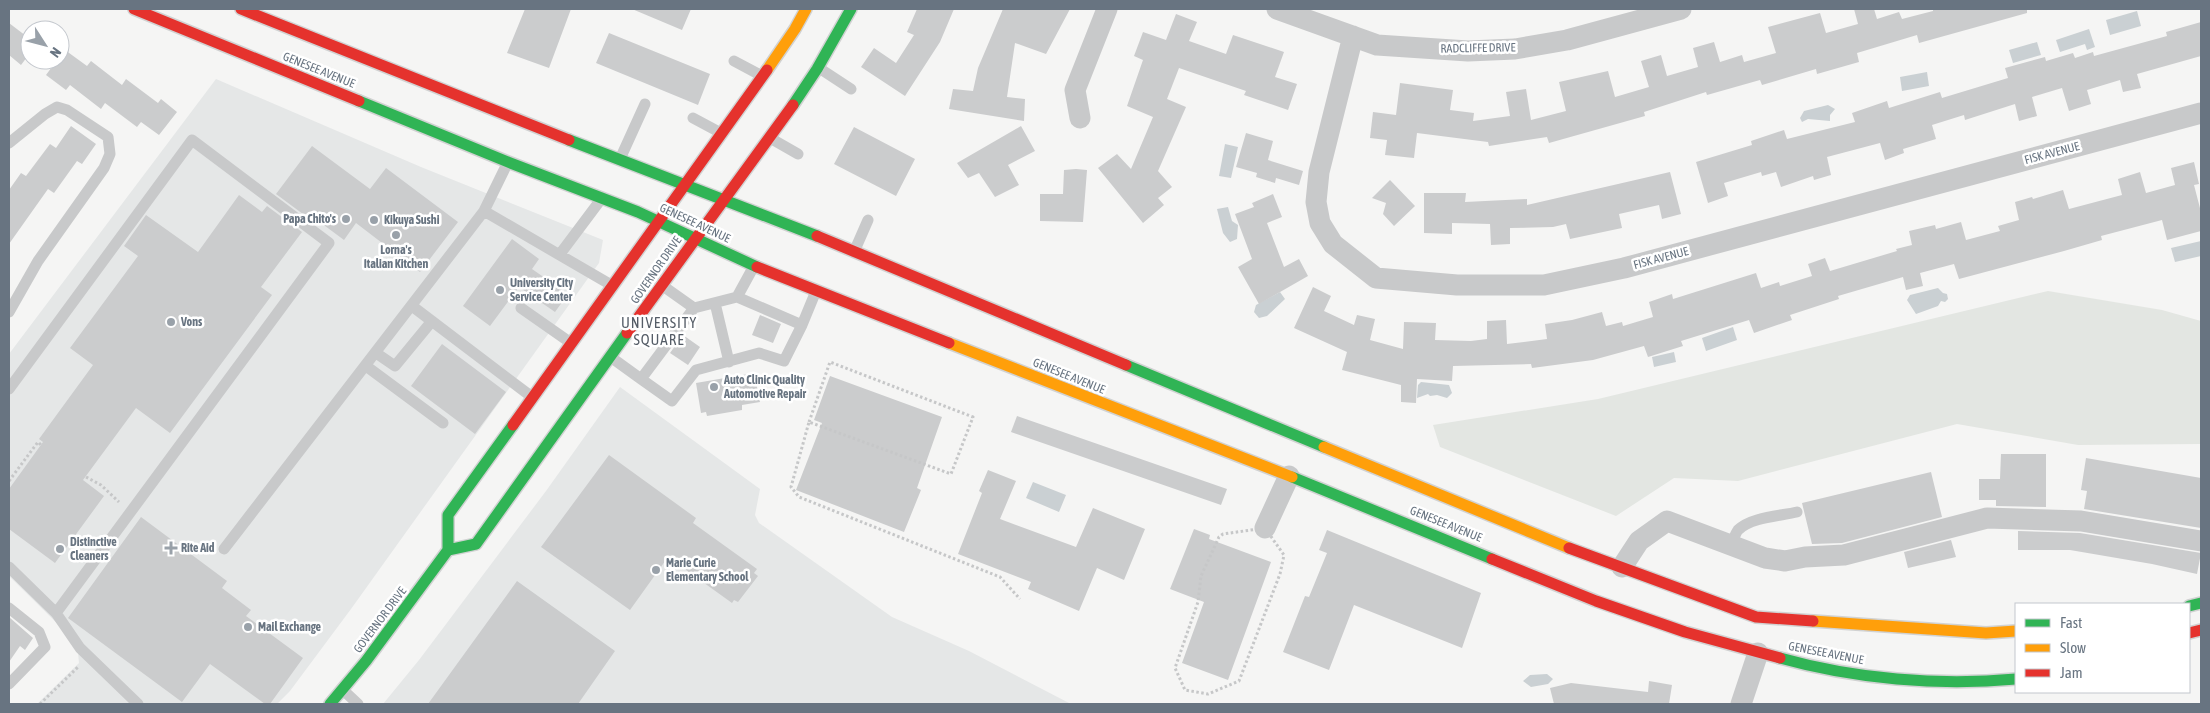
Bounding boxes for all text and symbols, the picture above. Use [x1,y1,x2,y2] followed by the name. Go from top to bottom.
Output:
[20,20,70,70] north arrow
[1440,40,1516,56] street label: RADCLIFFE DRIVE
[47,45,64,61] text: N
[281,49,357,91] street label: GENESEE AVENUE
[2023,139,2081,167] street label: FISK AVENUE
[657,200,733,246] street label: GENESEE AVENUE
[283,212,337,226] place label: Papa Chito's
[340,213,352,225] marker: Papa Chito's
[384,213,440,227] place label: Kikuya Sushi
[368,214,380,226] marker: Kikuya Sushi
[390,229,402,241] marker: Lorna's Italian Kitchen
[628,234,684,306] street label: GOVERNOR DRIVE
[364,243,428,271] place label: Lorna's Italian Kitchen
[1632,244,1690,272] street label: FISK AVENUE
[510,276,573,304] place label: University City Service Center
[494,284,506,296] marker: University City Service Center
[621,314,697,348] district label: UNIVERSITY SQUARE
[180,315,203,329] place label: Vons
[165,316,177,328] marker: Vons
[1031,355,1107,397] street label: GENESEE AVENUE
[723,373,807,401] place label: Auto Clinic Quality Automotive Repair
[708,381,720,393] marker: Auto Clinic Quality Automotive Repair
[1408,503,1484,545] street label: GENESEE AVENUE
[70,535,117,563] place label: Distinctive Cleaners
[181,541,215,555] place label: Rite Aid
[165,542,177,554] marker: Rite Aid
[54,543,66,555] marker: Distinctive Cleaners
[666,556,749,584] place label: Marie Curie Elementary School
[650,564,662,576] marker: Marie Curie Elementary School
[351,584,409,656] street label: GOVERNOR DRIVE
[2015,603,2190,693] legend
[2060,614,2082,631] text: Fast
[258,620,322,634] place label: Mail Exchange
[242,621,254,633] marker: Mail Exchange
[1787,639,1865,667] street label: GENESEE AVENUE
[2060,639,2086,656] text: Slow
[2060,664,2083,681] text: Jam

